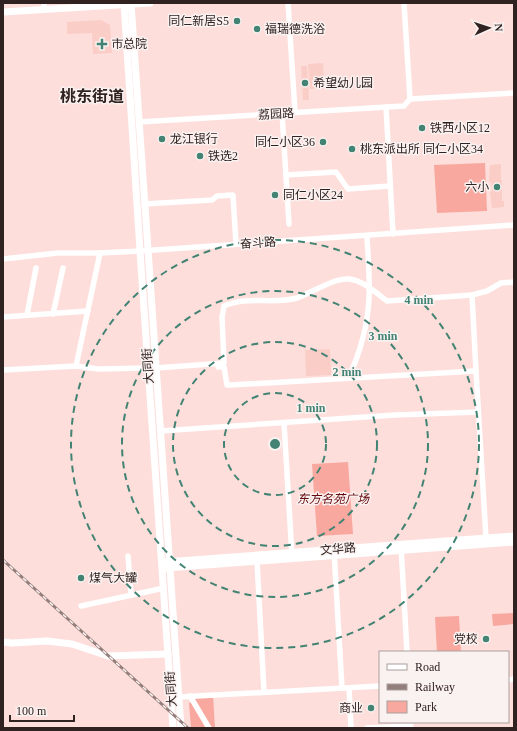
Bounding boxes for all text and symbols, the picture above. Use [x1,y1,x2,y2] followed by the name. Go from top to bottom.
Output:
[469,8,509,48] north arrow
[168,14,229,28] place label: 同仁新居S5
[232,16,242,26] marker: 同仁新居S5
[265,22,325,36] place label: 福瑞德洗浴
[493,23,505,32] text: N
[252,24,262,34] marker: 福瑞德洗浴
[111,37,147,51] place label: 市总院
[96,38,108,50] marker: 市总院
[313,76,373,90] place label: 希望幼儿园
[300,78,310,88] marker: 希望幼儿园
[60,88,124,105] district label: 桃东街道
[258,106,294,122] street label: 荔园路
[430,121,490,135] place label: 铁西小区12
[417,123,427,133] marker: 铁西小区12
[170,132,218,146] place label: 龙江银行
[157,134,167,144] marker: 龙江银行
[255,135,315,149] place label: 同仁小区36
[318,137,328,147] marker: 同仁小区36
[360,142,483,156] place label: 桃东派出所 同仁小区34
[347,144,357,154] marker: 桃东派出所 同仁小区34
[208,149,238,163] place label: 铁选2
[195,151,205,161] marker: 铁选2
[465,180,489,194] place label: 六小
[492,182,502,192] marker: 六小
[283,188,343,202] place label: 同仁小区24
[270,190,280,200] marker: 同仁小区24
[240,235,276,251] street label: 奋斗路
[404,293,434,307] text: 4 min
[368,329,398,343] text: 3 min
[140,348,156,384] street label: 大同街
[332,365,362,379] text: 2 min
[296,401,326,415] text: 1 min
[268,437,282,451] centre of rings
[297,492,370,506] park label: 东方名苑广场
[319,540,357,558] street label: 文华路
[89,571,137,585] place label: 煤气大罐
[76,573,86,583] marker: 煤气大罐
[454,632,478,646] place label: 党校
[481,634,491,644] marker: 党校
[379,651,509,723] legend
[415,660,440,674] text: Road
[163,671,179,707] street label: 大同街
[415,680,455,694] text: Railway
[10,697,74,723] scale bar
[415,700,437,714] text: Park
[339,701,363,715] place label: 商业
[366,703,376,713] marker: 商业
[16,704,47,718] text: 100 m

